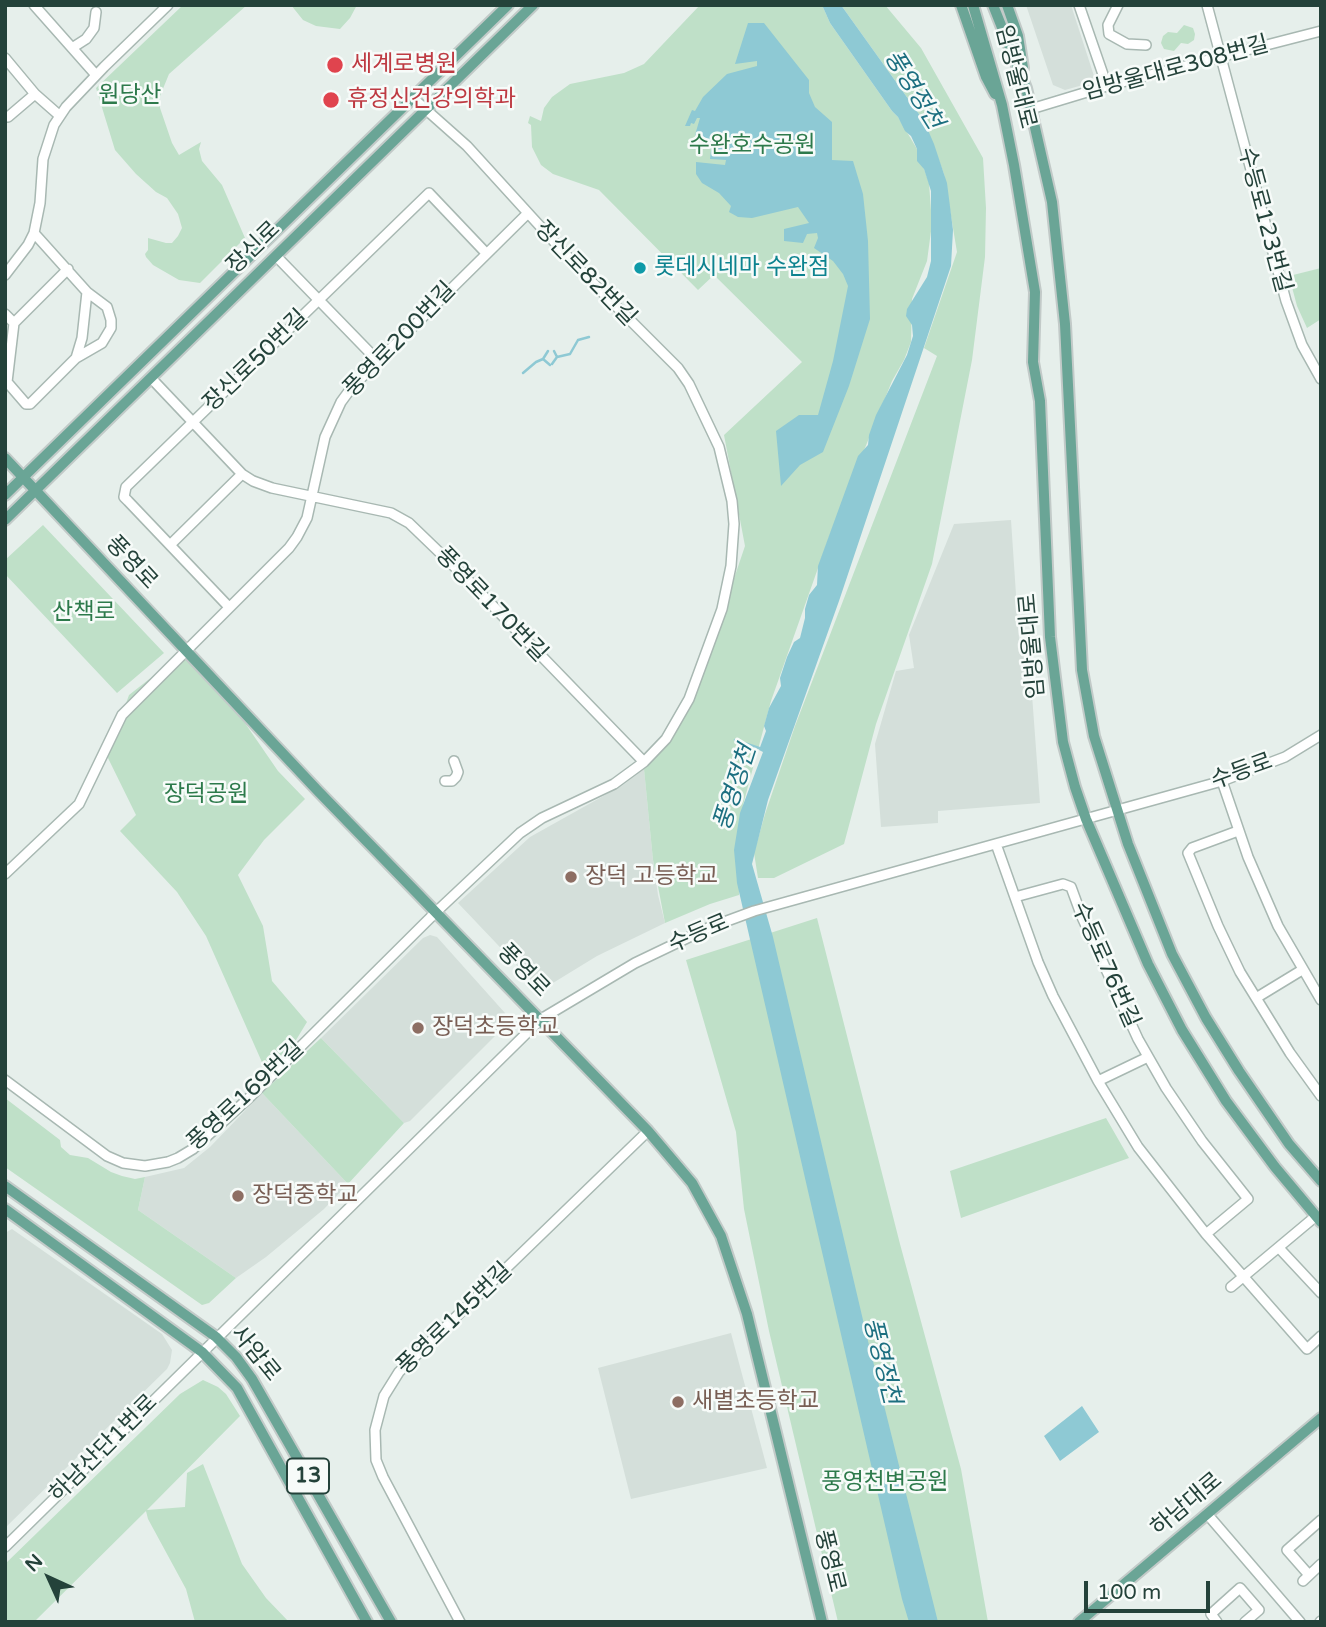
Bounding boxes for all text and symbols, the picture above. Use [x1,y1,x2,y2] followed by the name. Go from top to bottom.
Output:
[989,22,1041,132] street label: 임방울대로
[1080,31,1272,107] street label: 임방울대로308번길
[877,45,949,135] water label: 풍영정천
[351,51,457,79] place label: 세계로병원
[325,55,345,75] marker: 세계로병원
[98,82,162,110] park label: 원당산
[347,86,516,114] place label: 휴정신건강의학과
[321,90,341,110] marker: 휴정신건강의학과
[689,132,815,160] park label: 수완호수공원
[1231,144,1297,296] street label: 수등로123번길
[222,216,286,280] street label: 장신로
[528,216,642,332] street label: 장신로82번길
[654,254,829,282] place label: 롯데시네마 수완점
[632,260,648,276] marker: 롯데시네마 수완점
[338,277,462,403] street label: 풍영로200번길
[198,304,314,418] street label: 장신로50번길
[99,530,163,596] street label: 풍영로
[429,542,553,668] street label: 풍영로170번길
[1015,592,1051,700] street label: 임방울대로
[52,599,116,627] park label: 산책로
[709,742,763,834] water label: 풍영정천
[1207,748,1277,796] street label: 수등로
[164,781,248,809] park label: 장덕공원
[585,863,718,891] place label: 장덕 고등학교
[563,869,579,885] marker: 장덕 고등학교
[1065,898,1145,1032] street label: 수등로76번길
[664,909,734,959] street label: 수등로
[491,939,555,1003] street label: 풍영로
[432,1014,559,1042] place label: 장덕초등학교
[410,1020,426,1036] marker: 장덕초등학교
[182,1035,310,1157] street label: 풍영로169번길
[252,1182,358,1210] place label: 장덕중학교
[230,1188,246,1204] marker: 장덕중학교
[392,1257,518,1381] street label: 풍영로145번길
[856,1315,906,1407] water label: 풍영정천
[224,1321,286,1387] street label: 사암로
[692,1388,819,1416] place label: 새별초등학교
[44,1389,164,1509] street label: 하남산단1번로
[670,1394,686,1410] marker: 새별초등학교
[287,1458,329,1494] road number: 13
[1146,1467,1228,1543] street label: 하남대로
[822,1469,948,1497] park label: 풍영천변공원
[808,1527,850,1595] street label: 풍영로
[14,1543,84,1613] north arrow
[21,1550,47,1576] text: N
[1088,1568,1214,1612] scale bar
[1097,1580,1161,1605] text: 100 m

